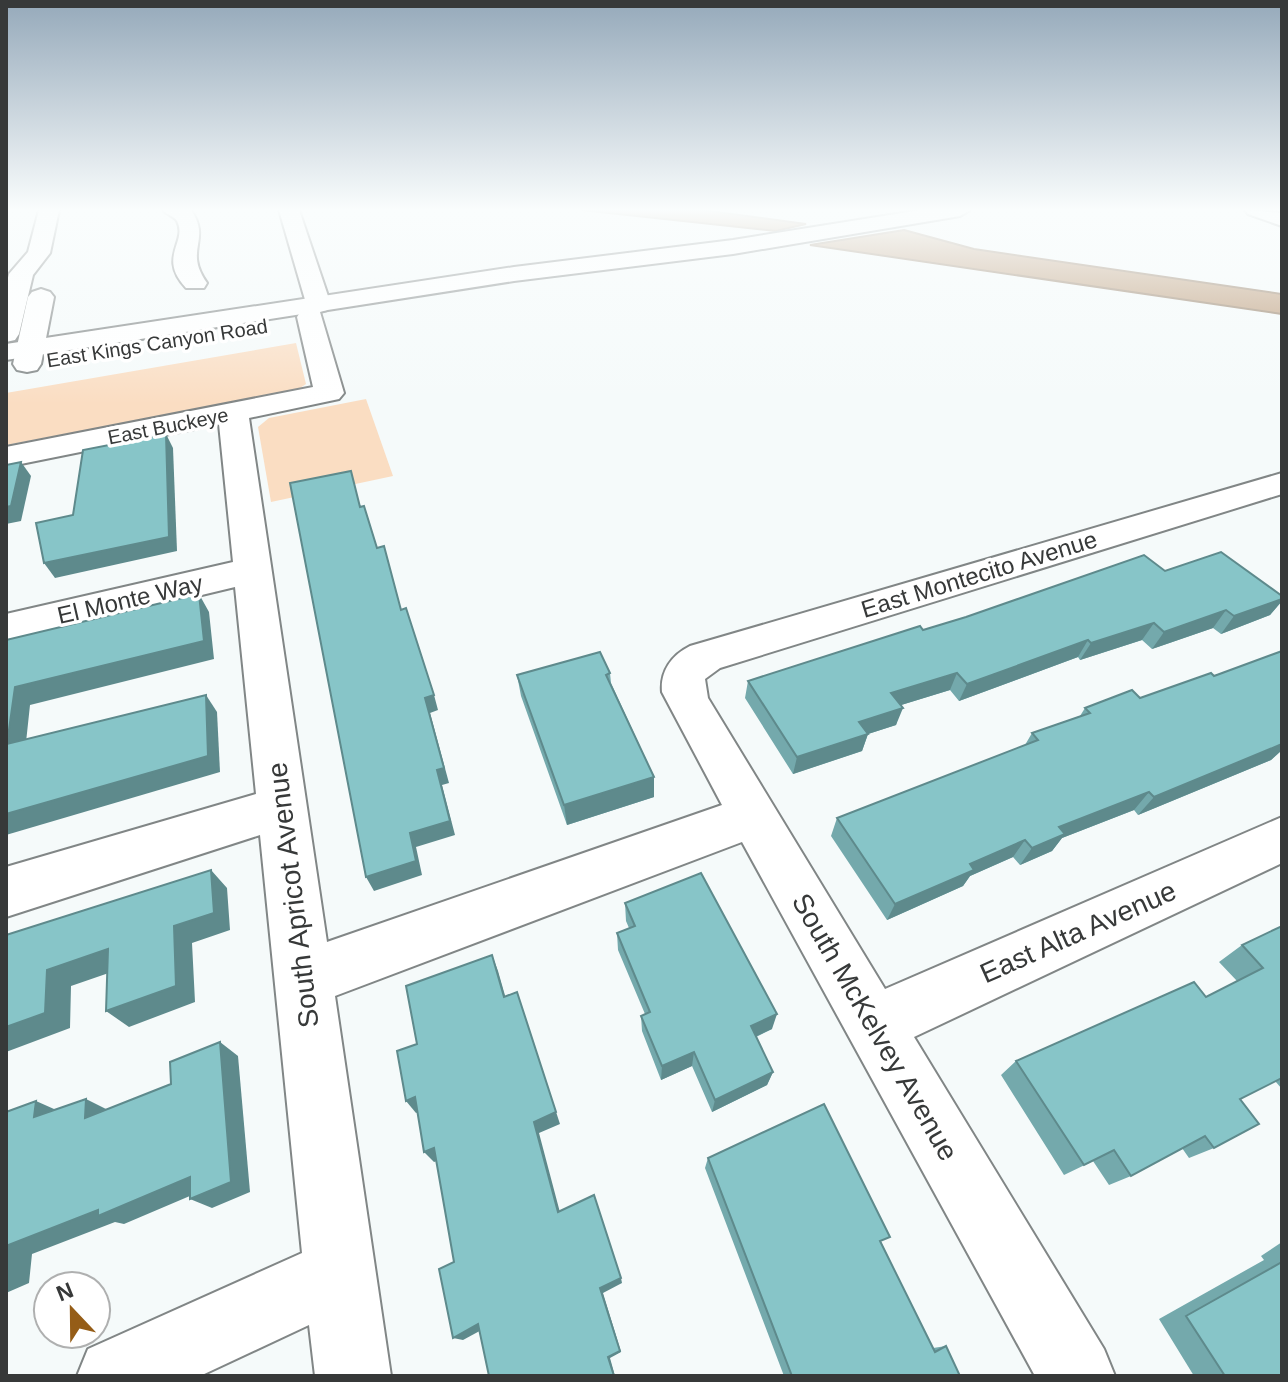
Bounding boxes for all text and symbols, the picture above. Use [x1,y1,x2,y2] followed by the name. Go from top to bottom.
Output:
[45,315,269,371] street label: East Kings Canyon Road
[106,404,230,448] street label: East Buckeye
[858,525,1100,623] street label: East Montecito Avenue
[55,569,205,629] street label: El Monte Way
[261,760,325,1030] street label: South Apricot Avenue
[975,875,1181,989] street label: East Alta Avenue
[786,888,964,1166] street label: South McKelvey Avenue
[32,1270,112,1350] north arrow
[53,1277,77,1306] text: N

